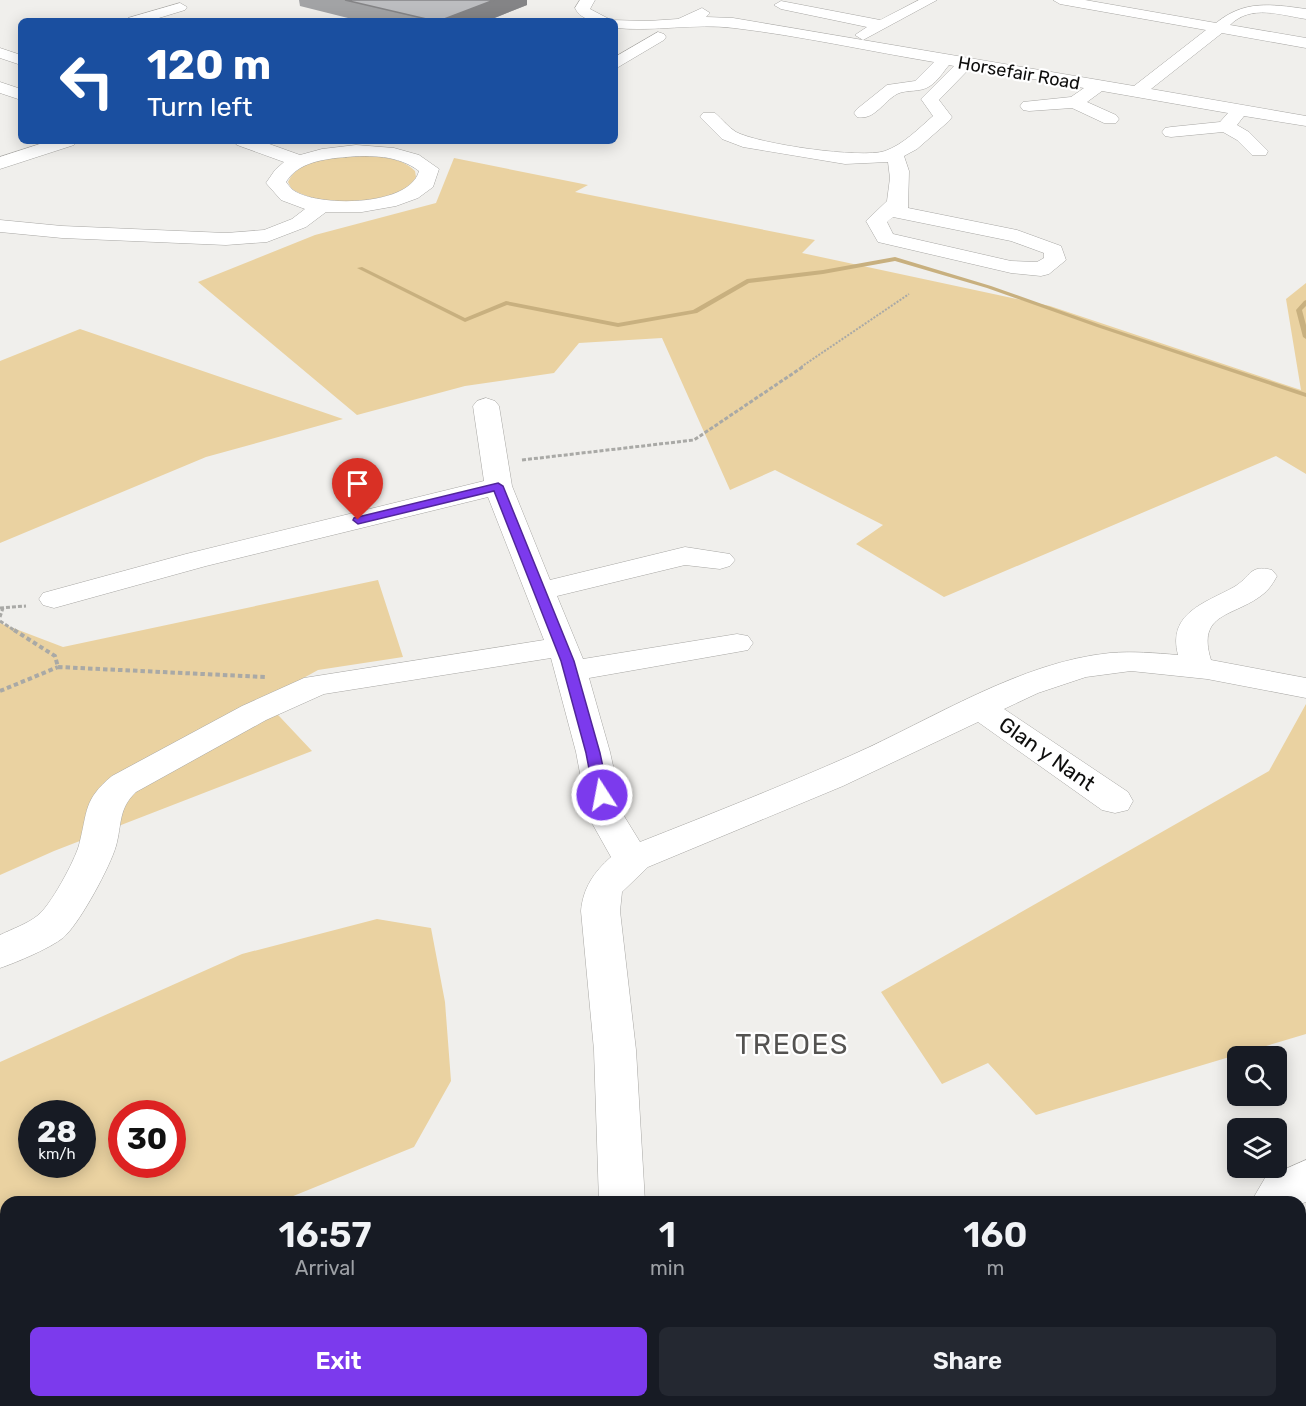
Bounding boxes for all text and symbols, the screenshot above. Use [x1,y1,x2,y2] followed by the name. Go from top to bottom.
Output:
[147,40,271,90] text: 120 m
[48,42,126,120] icon: left
[956,51,1082,95] street label: Horsefair Road
[147,91,252,123] text: Turn left
[332,458,383,520] pin
[341,467,374,500] icon: arrive
[994,711,1100,796] street label: Glan y Nant
[570,763,634,827] position arrow
[735,1028,849,1061] district label: TREOES
[1227,1046,1287,1178] map controls
[1227,1046,1287,1106] button: search
[108,1100,186,1178] speed limit sign: 30
[37,1114,77,1150] text: 28
[1227,1118,1287,1178] button: layers
[38,1145,76,1163] text: km/h
[278,1213,372,1256] text: 16:57
[659,1213,676,1256] text: 1
[963,1213,1028,1256] text: 160
[295,1256,355,1280] text: Arrival
[650,1256,685,1280] text: min
[987,1256,1004,1280] text: m
[30,1327,647,1396] button: Exit
[659,1327,1276,1396] button: Share

